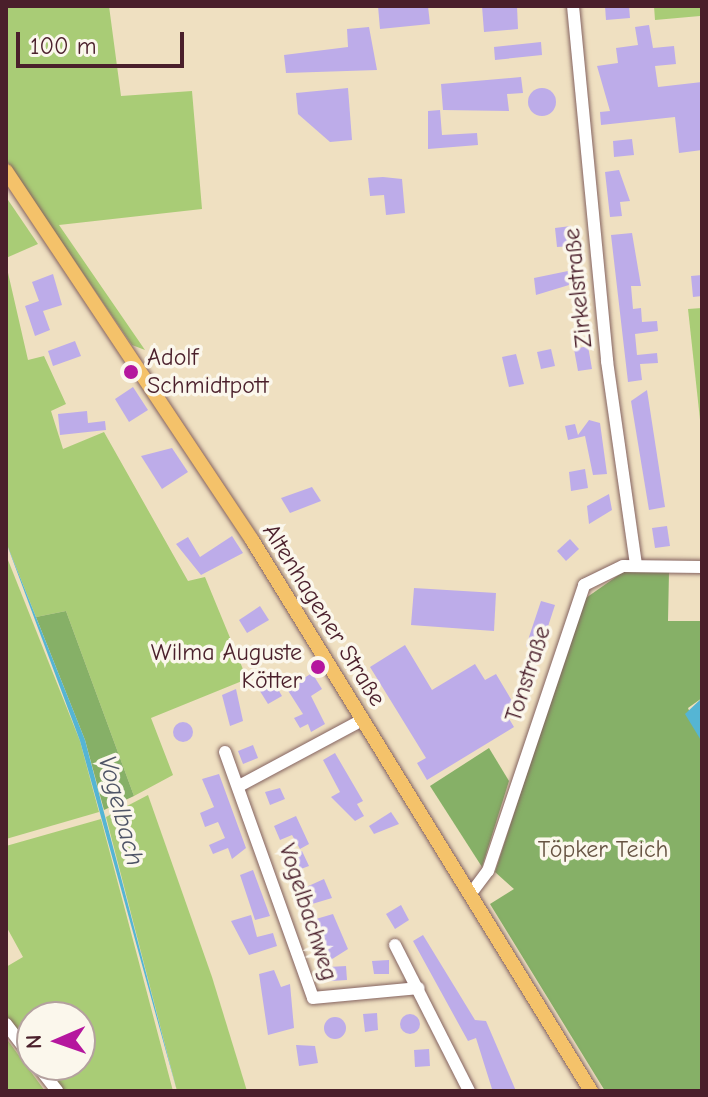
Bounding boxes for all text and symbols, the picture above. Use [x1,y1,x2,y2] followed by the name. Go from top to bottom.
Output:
[20,16,188,66] scale bar
[30,32,97,60] text: 100 m
[557,227,599,349] street label: Zirkelstraße
[147,344,269,400] place label: Adolf Schmidtpott
[122,363,140,381] marker: Adolf Schmidtpott
[256,518,392,712] street label: Altenhagener Straße
[499,622,557,726] street label: Tonstraße
[151,639,302,695] place label: Wilma Auguste Kötter
[309,658,327,676] marker: Wilma Auguste Kötter
[90,752,150,870] water label: Vogelbach
[538,836,668,864] park label: Töpker Teich
[272,840,344,984] street label: Vogelbachweg
[16,1001,96,1081] north arrow
[21,1034,47,1049] text: N

